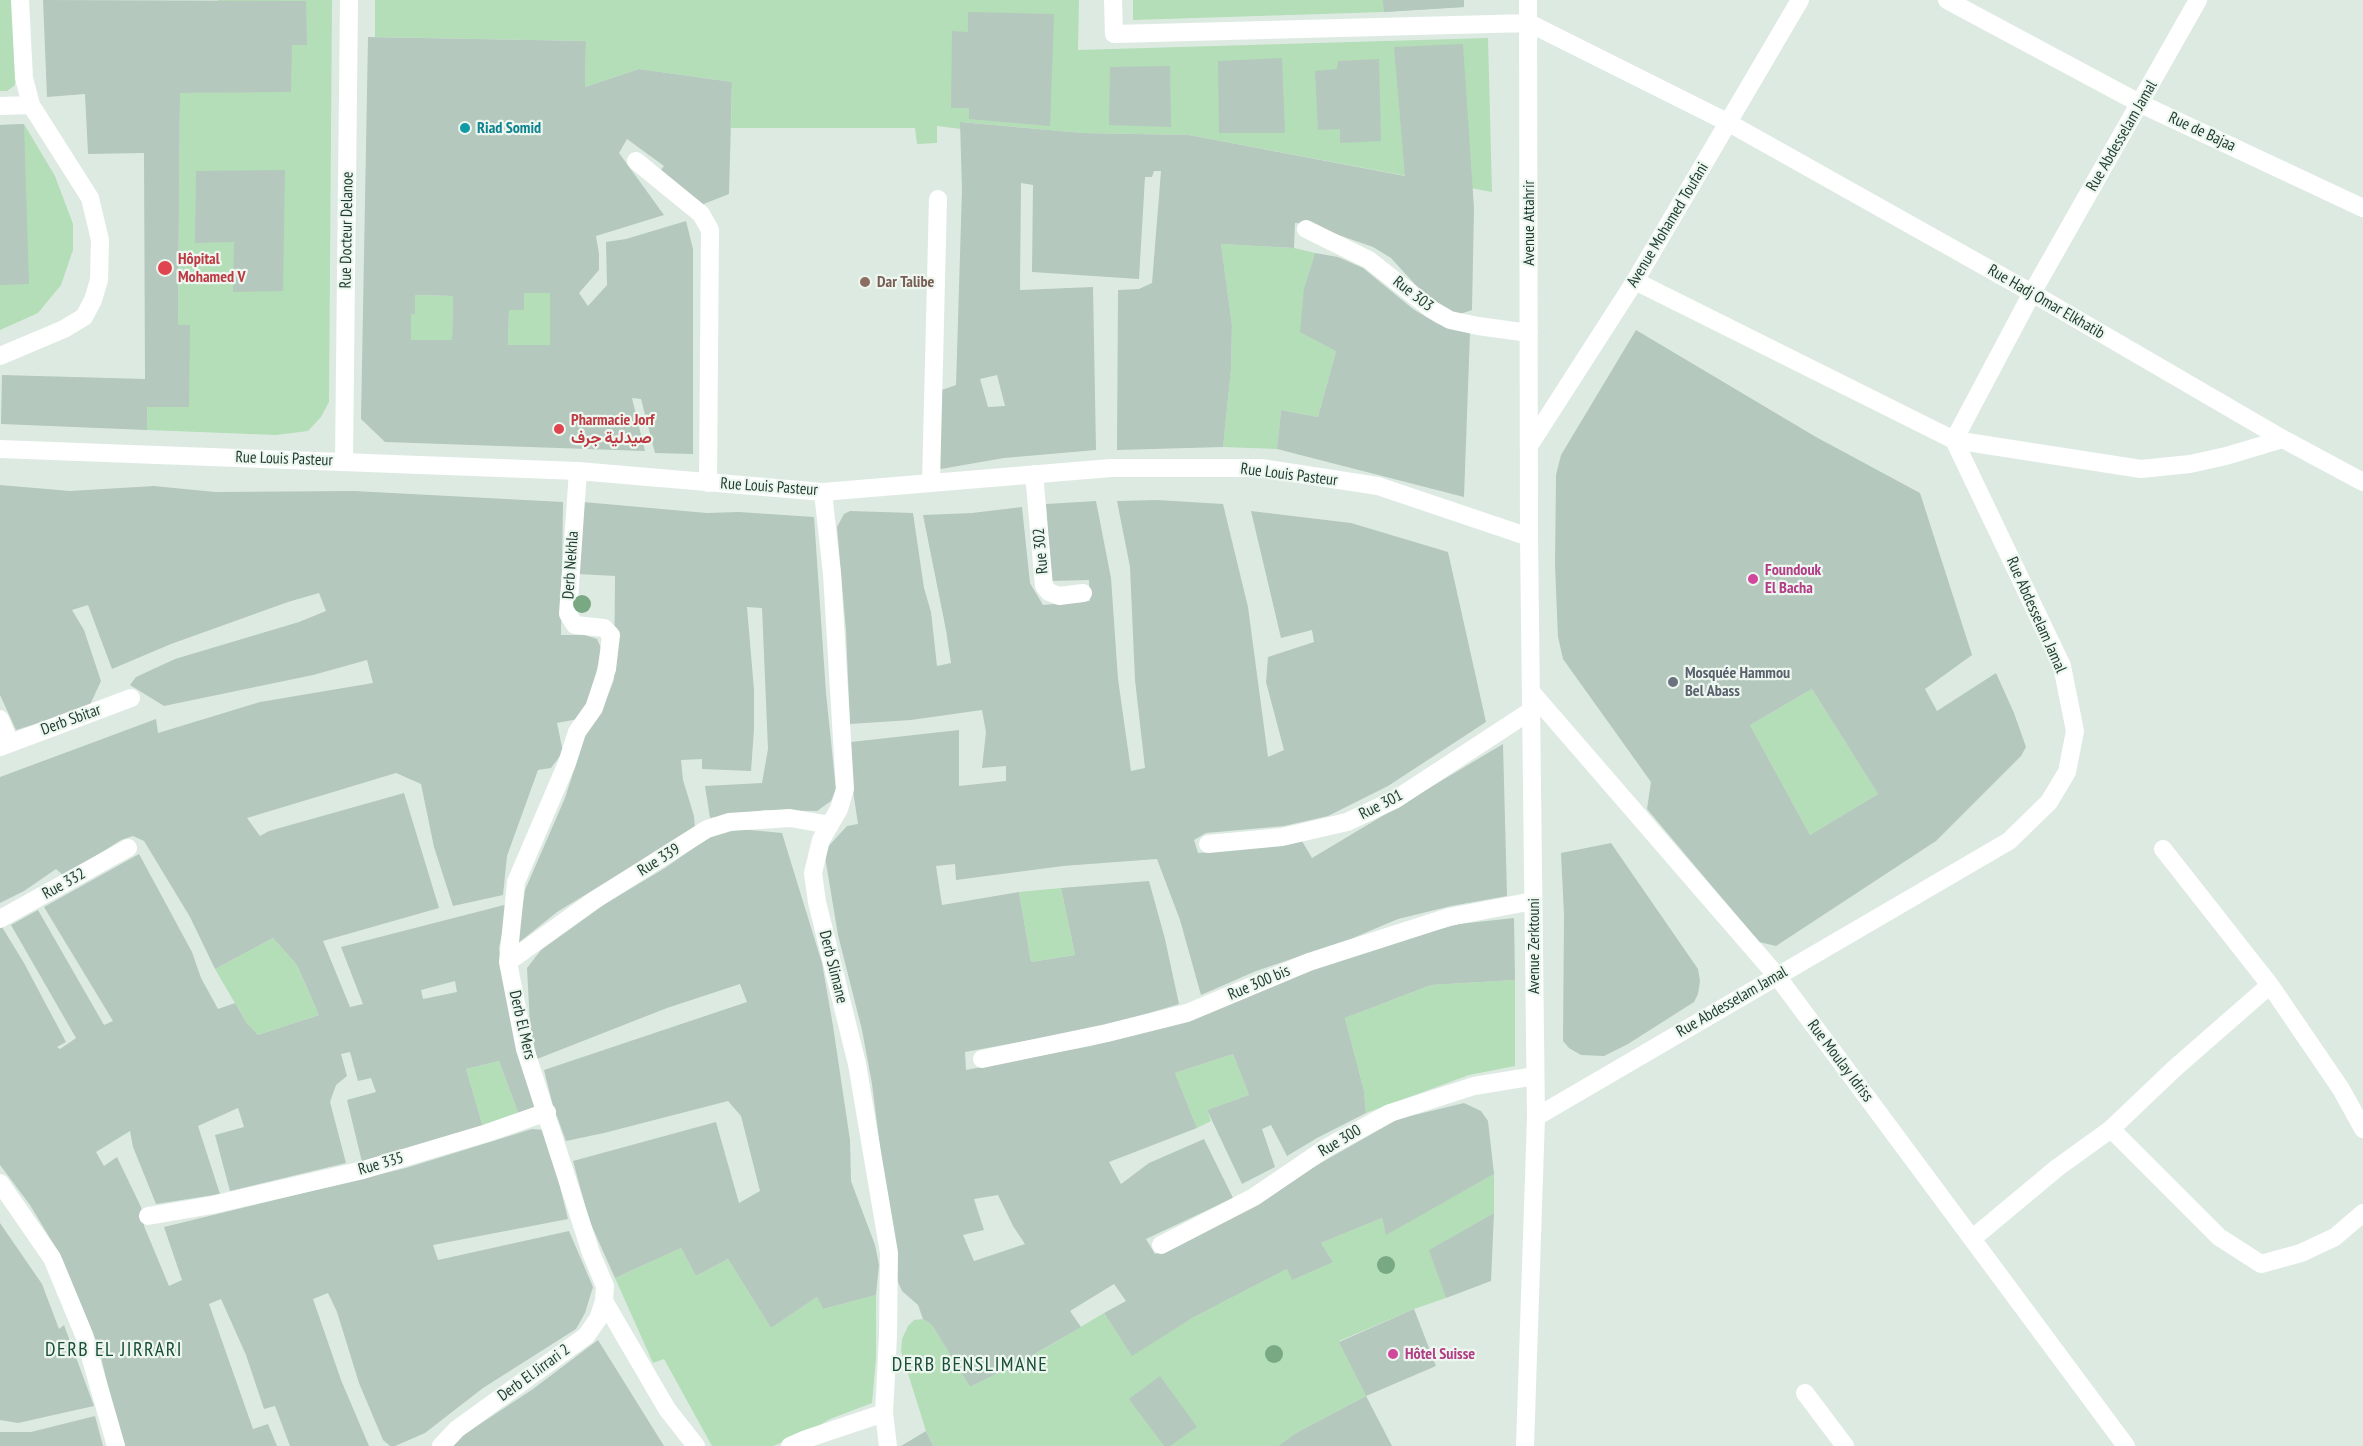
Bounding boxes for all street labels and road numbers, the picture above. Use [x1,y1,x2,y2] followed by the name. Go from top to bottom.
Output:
[2082,77,2162,195] street label: Rue Abdesselam Jamal
[2165,108,2239,156] street label: Rue de Bajaa
[1623,159,1713,291] street label: Avenue Mohamed Toufani
[336,171,358,289] street label: Rue Docteur Delanoe
[1519,180,1539,266] street label: Avenue Attahrir
[1984,261,2108,343] street label: Rue Hadj Omar Elkhatib
[1389,272,1437,316] street label: Rue 303
[235,448,333,470] street label: Rue Louis Pasteur
[1239,460,1339,490] street label: Rue Louis Pasteur
[720,474,818,500] street label: Rue Louis Pasteur
[1029,527,1053,575] street label: Rue 302
[559,530,583,600] street label: Derb Nekhla
[2002,554,2070,676] street label: Rue Abdesselam Jamal
[39,700,103,740] street label: Derb Sbitar
[1356,786,1406,824] street label: Rue 301
[634,840,684,880] street label: Rue 339
[39,864,89,904] street label: Rue 332
[1524,898,1544,994] street label: Avenue Zerktouni
[815,929,851,1005] street label: Derb Slimane
[1225,961,1293,1005] street label: Rue 300 bis
[1673,962,1791,1042] street label: Rue Abdesselam Jamal
[505,989,539,1061] street label: Derb El Mers
[1803,1016,1877,1106] street label: Rue Moulay Idriss
[1315,1121,1365,1161] street label: Rue 300
[356,1148,406,1180] street label: Rue 335
[494,1340,574,1406] street label: Derb El Jirrari 2

